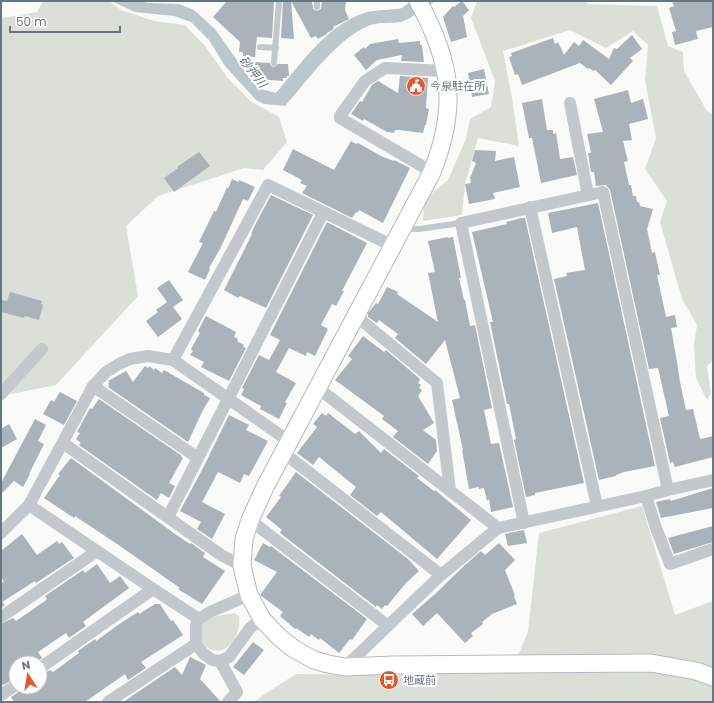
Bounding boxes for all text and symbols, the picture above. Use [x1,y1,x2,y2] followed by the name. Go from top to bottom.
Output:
[10,8,120,34] scale bar
[16,13,47,30] text: 50 m
[236,52,272,93] water label: 砂押川
[405,75,427,97] public building icon: 今泉駐在所
[430,78,486,94] place label: 今泉駐在所
[8,655,48,695] north arrow
[20,657,32,674] text: N
[378,669,400,691] bus stop icon: 地蔵前
[403,672,436,688] place label: 地蔵前

